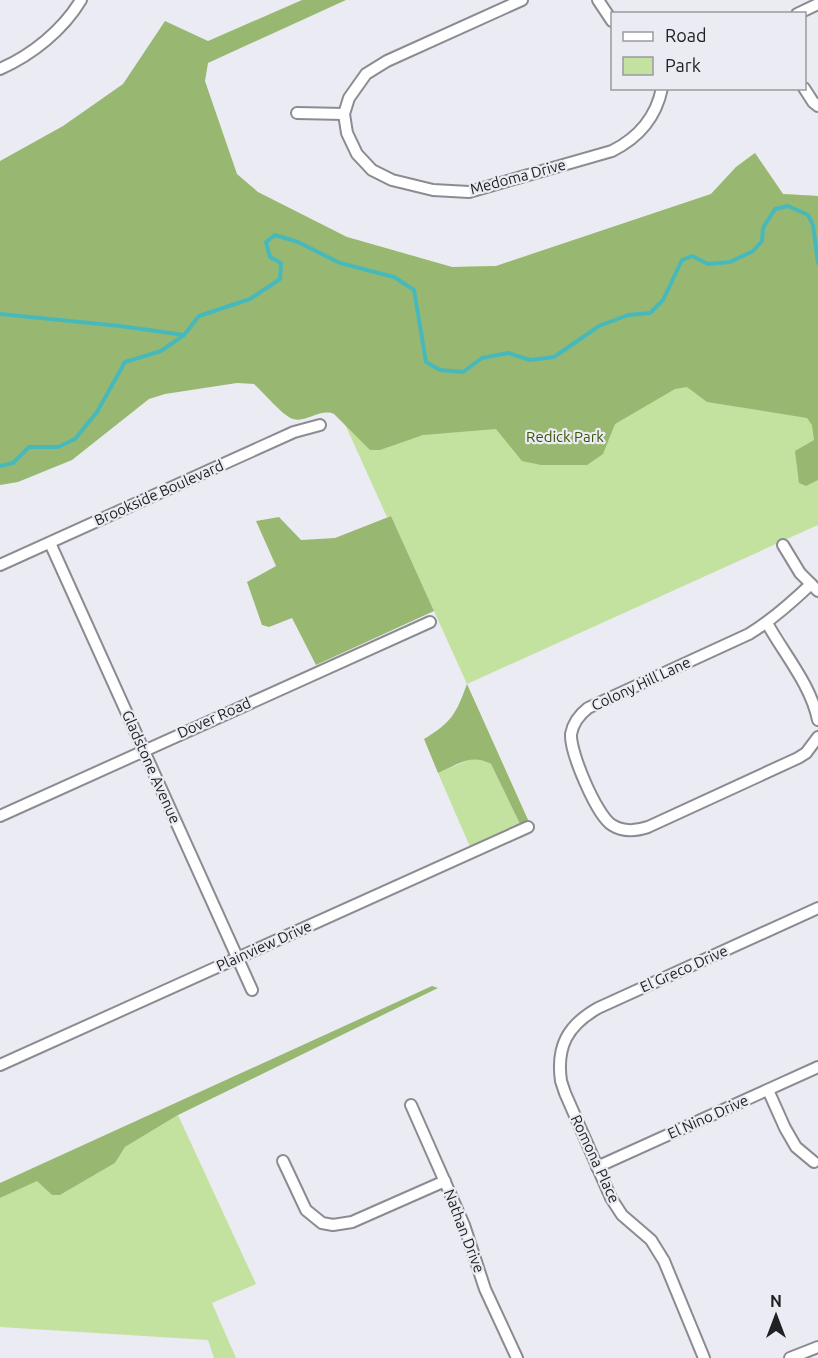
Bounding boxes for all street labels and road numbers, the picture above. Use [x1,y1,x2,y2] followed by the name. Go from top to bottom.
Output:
[468,156,568,197] street label: Medoma Drive
[92,456,226,529] street label: Brookside Boulevard
[589,653,693,714] street label: Colony Hill Lane
[174,694,253,741] street label: Dover Road
[119,707,184,826] street label: Gladstone Avenue
[213,917,314,974] street label: Plainview Drive
[637,942,730,995] street label: El Greco Drive
[665,1091,751,1142] street label: El Nino Drive
[568,1112,623,1206] street label: Romona Place
[441,1187,488,1275] street label: Nathan Drive

